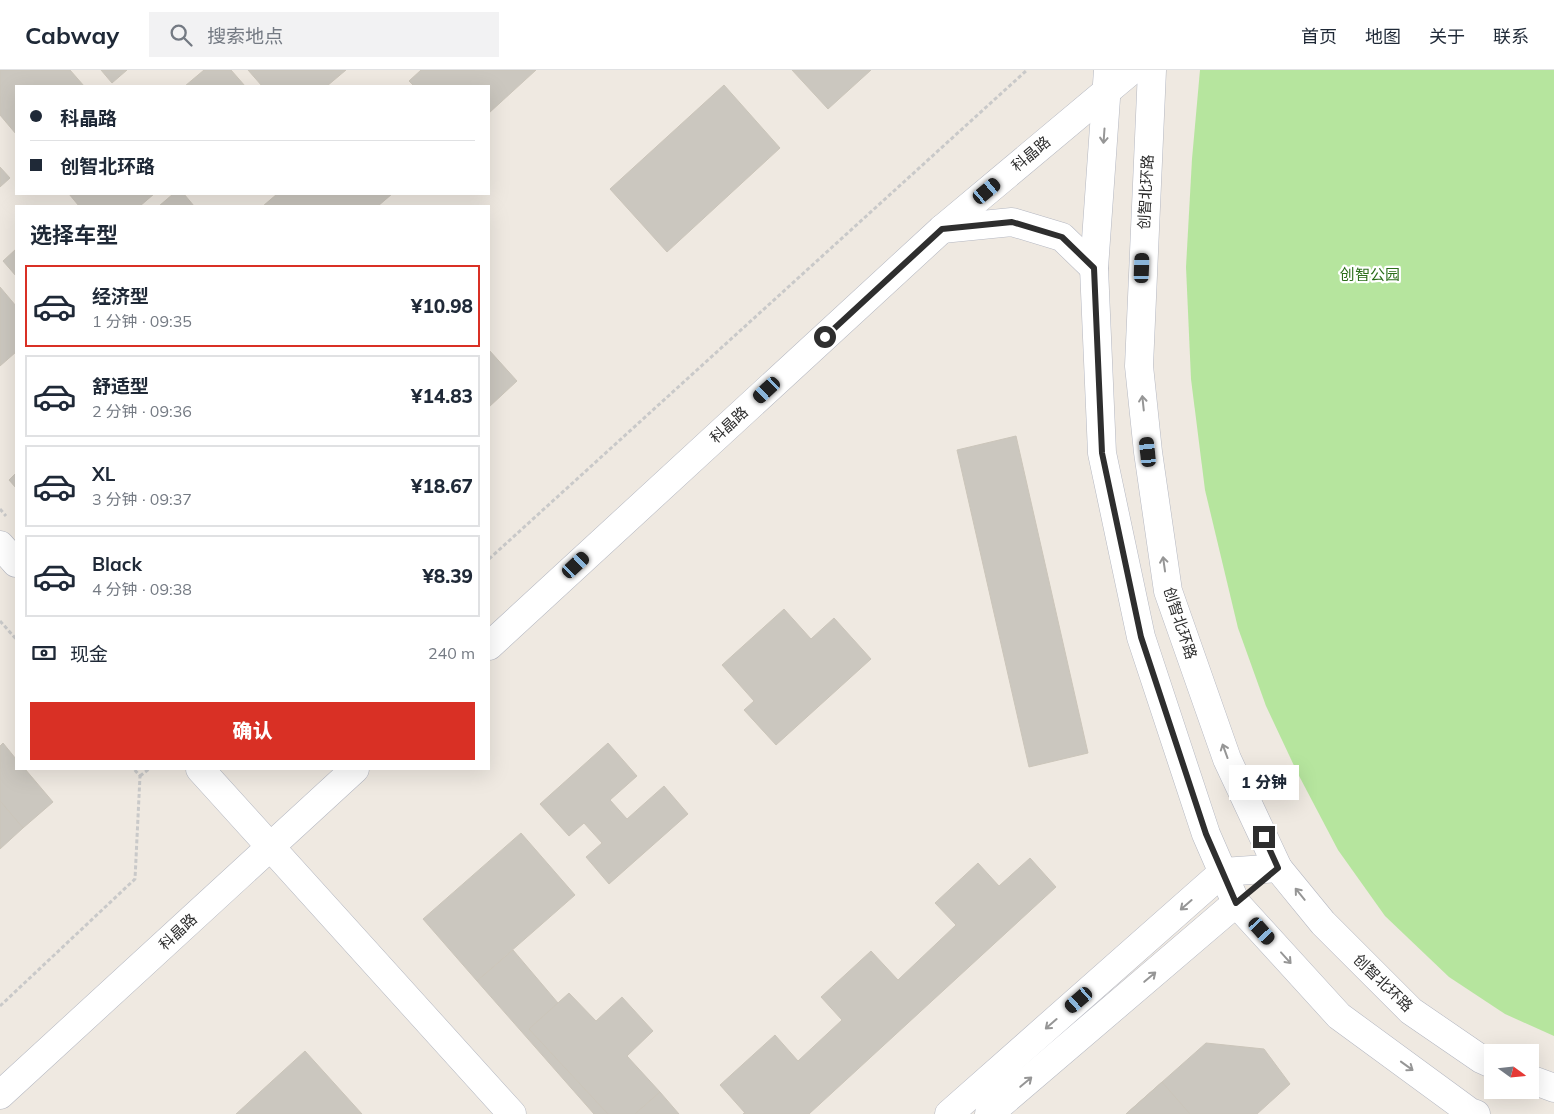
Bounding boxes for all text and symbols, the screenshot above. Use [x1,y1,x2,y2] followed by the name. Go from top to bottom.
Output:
[149,12,499,57] search box
[25,20,119,50] text: Cabway
[167,21,195,49] icon: search
[207,24,283,48] text: 搜索地点
[1301,25,1337,48] text: 首页
[1365,25,1401,48] text: 地图
[1429,25,1465,48] text: 关于
[1493,25,1529,48] text: 联系
[60,106,117,130] text: 科晶路
[1099,128,1108,144] one-way arrow
[1007,132,1054,175] street label: 科晶路
[60,154,155,178] text: 创智北环路
[1134,154,1157,230] street label: 创智北环路
[970,176,1003,206] car
[30,221,118,249] text: 选择车型
[1133,253,1150,283] car
[1340,265,1400,284] park label: 创智公园
[32,284,77,329] icon: car
[92,284,149,308] text: 经济型
[411,294,473,318] text: ¥10.98
[92,311,192,331] text: 1 分钟 · 09:35
[814,326,836,348] route start
[32,374,77,419] icon: car
[92,374,149,398] text: 舒适型
[750,374,783,406] car
[411,384,473,408] text: ¥14.83
[1138,395,1148,411] one-way arrow
[92,401,192,421] text: 2 分钟 · 09:36
[706,402,752,447] street label: 科晶路
[1138,436,1157,468] car
[92,462,115,486] text: XL
[32,464,77,509] icon: car
[411,474,473,498] text: ¥18.67
[92,489,192,509] text: 3 分钟 · 09:37
[559,549,592,581] car
[92,552,142,576] text: Black
[32,554,77,599] icon: car
[1159,556,1169,572] one-way arrow
[422,564,473,588] text: ¥8.39
[92,579,192,599] text: 4 分钟 · 09:38
[1160,584,1201,661] street label: 创智北环路
[30,639,58,667] icon: cash
[70,642,108,666] text: 现金
[428,643,475,663] text: 240 m
[30,702,475,760] button: 确认
[1219,743,1229,759] one-way arrow
[1229,764,1299,800] callout: 1 分钟
[1241,772,1287,792] text: 1 分钟
[1253,826,1275,848] route end
[1294,888,1305,901] one-way arrow
[1180,899,1193,910] one-way arrow
[155,909,201,954] street label: 科晶路
[1246,915,1277,947] car
[1350,950,1417,1016] street label: 创智北环路
[1280,951,1292,964] one-way arrow
[1143,971,1156,983] one-way arrow
[1062,984,1095,1016] car
[1045,1018,1058,1029] one-way arrow
[1484,1044,1539,1099] north arrow
[1484,1044,1539,1099] map controls
[1400,1060,1413,1071] one-way arrow
[1019,1077,1032,1088] one-way arrow

